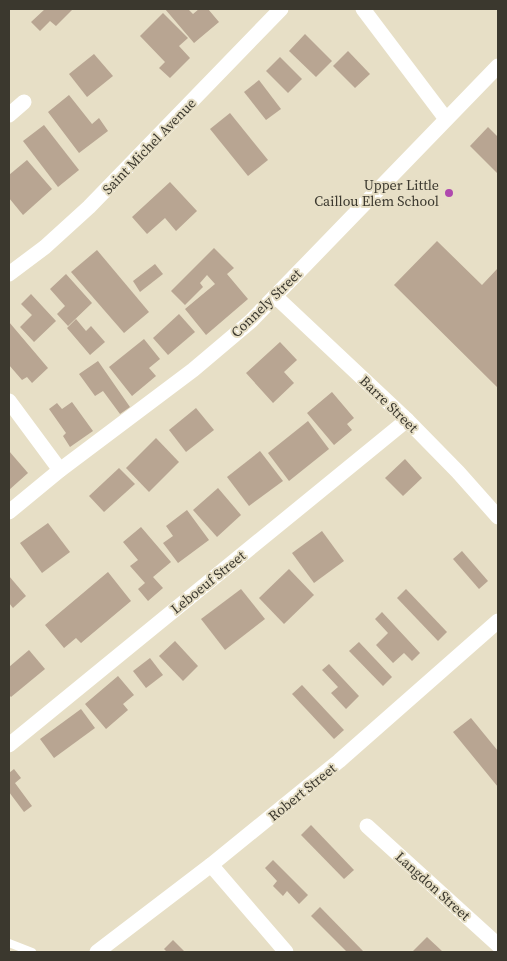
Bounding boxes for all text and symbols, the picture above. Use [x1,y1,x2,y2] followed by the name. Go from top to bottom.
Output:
[98,93,200,199] street label: Saint Michel Avenue
[314,175,439,211] place label: Upper Little Caillou Elem School
[443,187,455,199] marker: Upper Little Caillou Elem School
[226,264,306,342] street label: Connely Street
[355,371,423,437] street label: Barre Street
[166,545,250,618] street label: Leboeuf Street
[264,758,340,826] street label: Robert Street
[391,847,475,925] street label: Langdon Street

